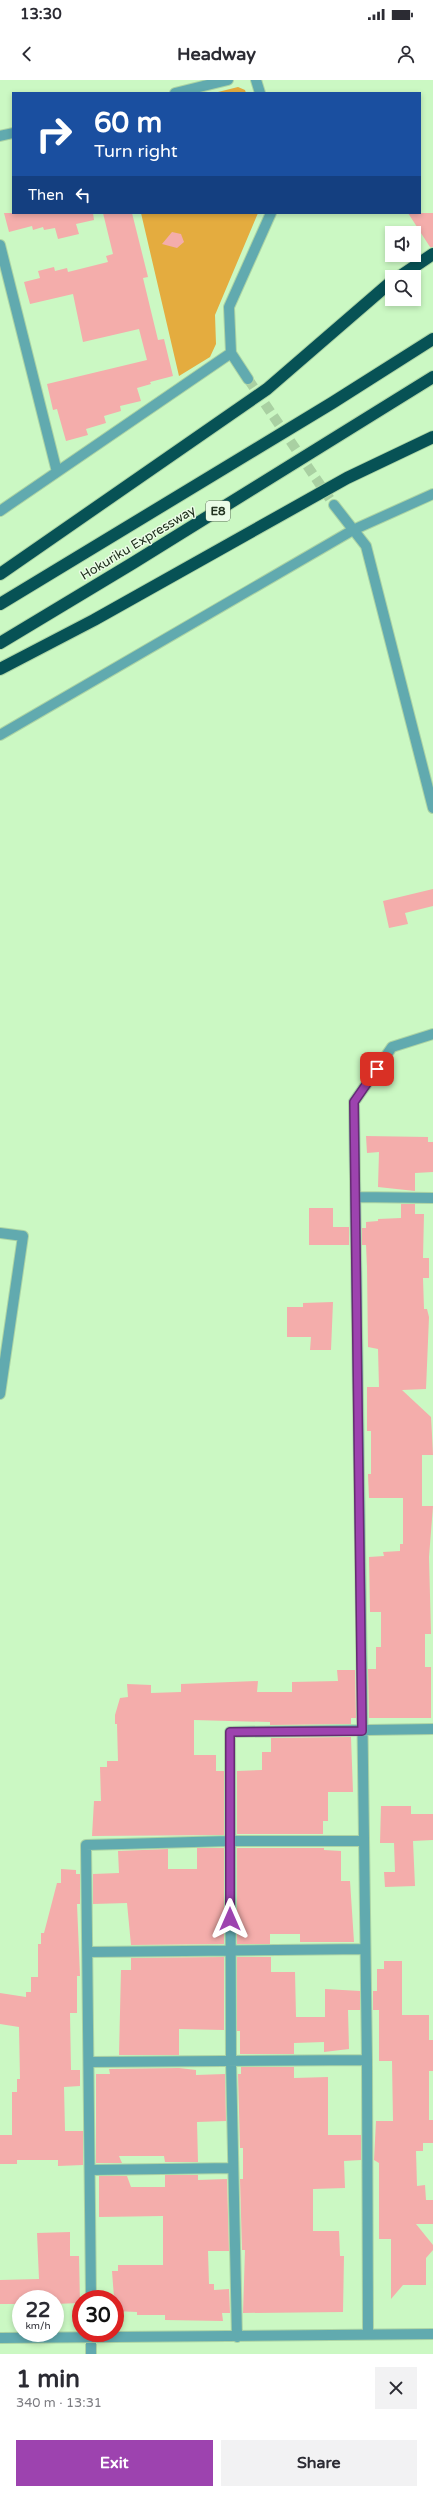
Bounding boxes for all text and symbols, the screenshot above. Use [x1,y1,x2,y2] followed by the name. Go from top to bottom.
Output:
[20,5,62,23] text: 13:30
[16,43,38,65] icon: back
[177,43,256,65] text: Headway
[395,43,417,65] icon: person
[94,106,162,140] text: 60 m
[28,108,80,160] icon: right
[94,140,178,162] text: Turn right
[72,184,94,206] icon: left
[28,186,64,204] text: Then
[385,226,421,306] map controls
[385,226,421,262] button: sound
[385,270,421,306] button: search
[206,501,230,521] road number: E8
[77,502,199,584] street label: Hokuriku Expressway
[360,1052,394,1086] pin
[366,1058,388,1080] icon: arrive
[209,1898,251,1940] position arrow
[72,2290,124,2342] speed limit sign: 30
[25,2299,51,2323] text: 22
[25,2320,51,2332] text: km/h
[16,2365,80,2394] text: 1 min
[375,2367,417,2409] button: close
[16,2395,102,2411] text: 340 m · 13:31
[16,2440,213,2486] button: Exit
[221,2440,417,2486] button: Share

